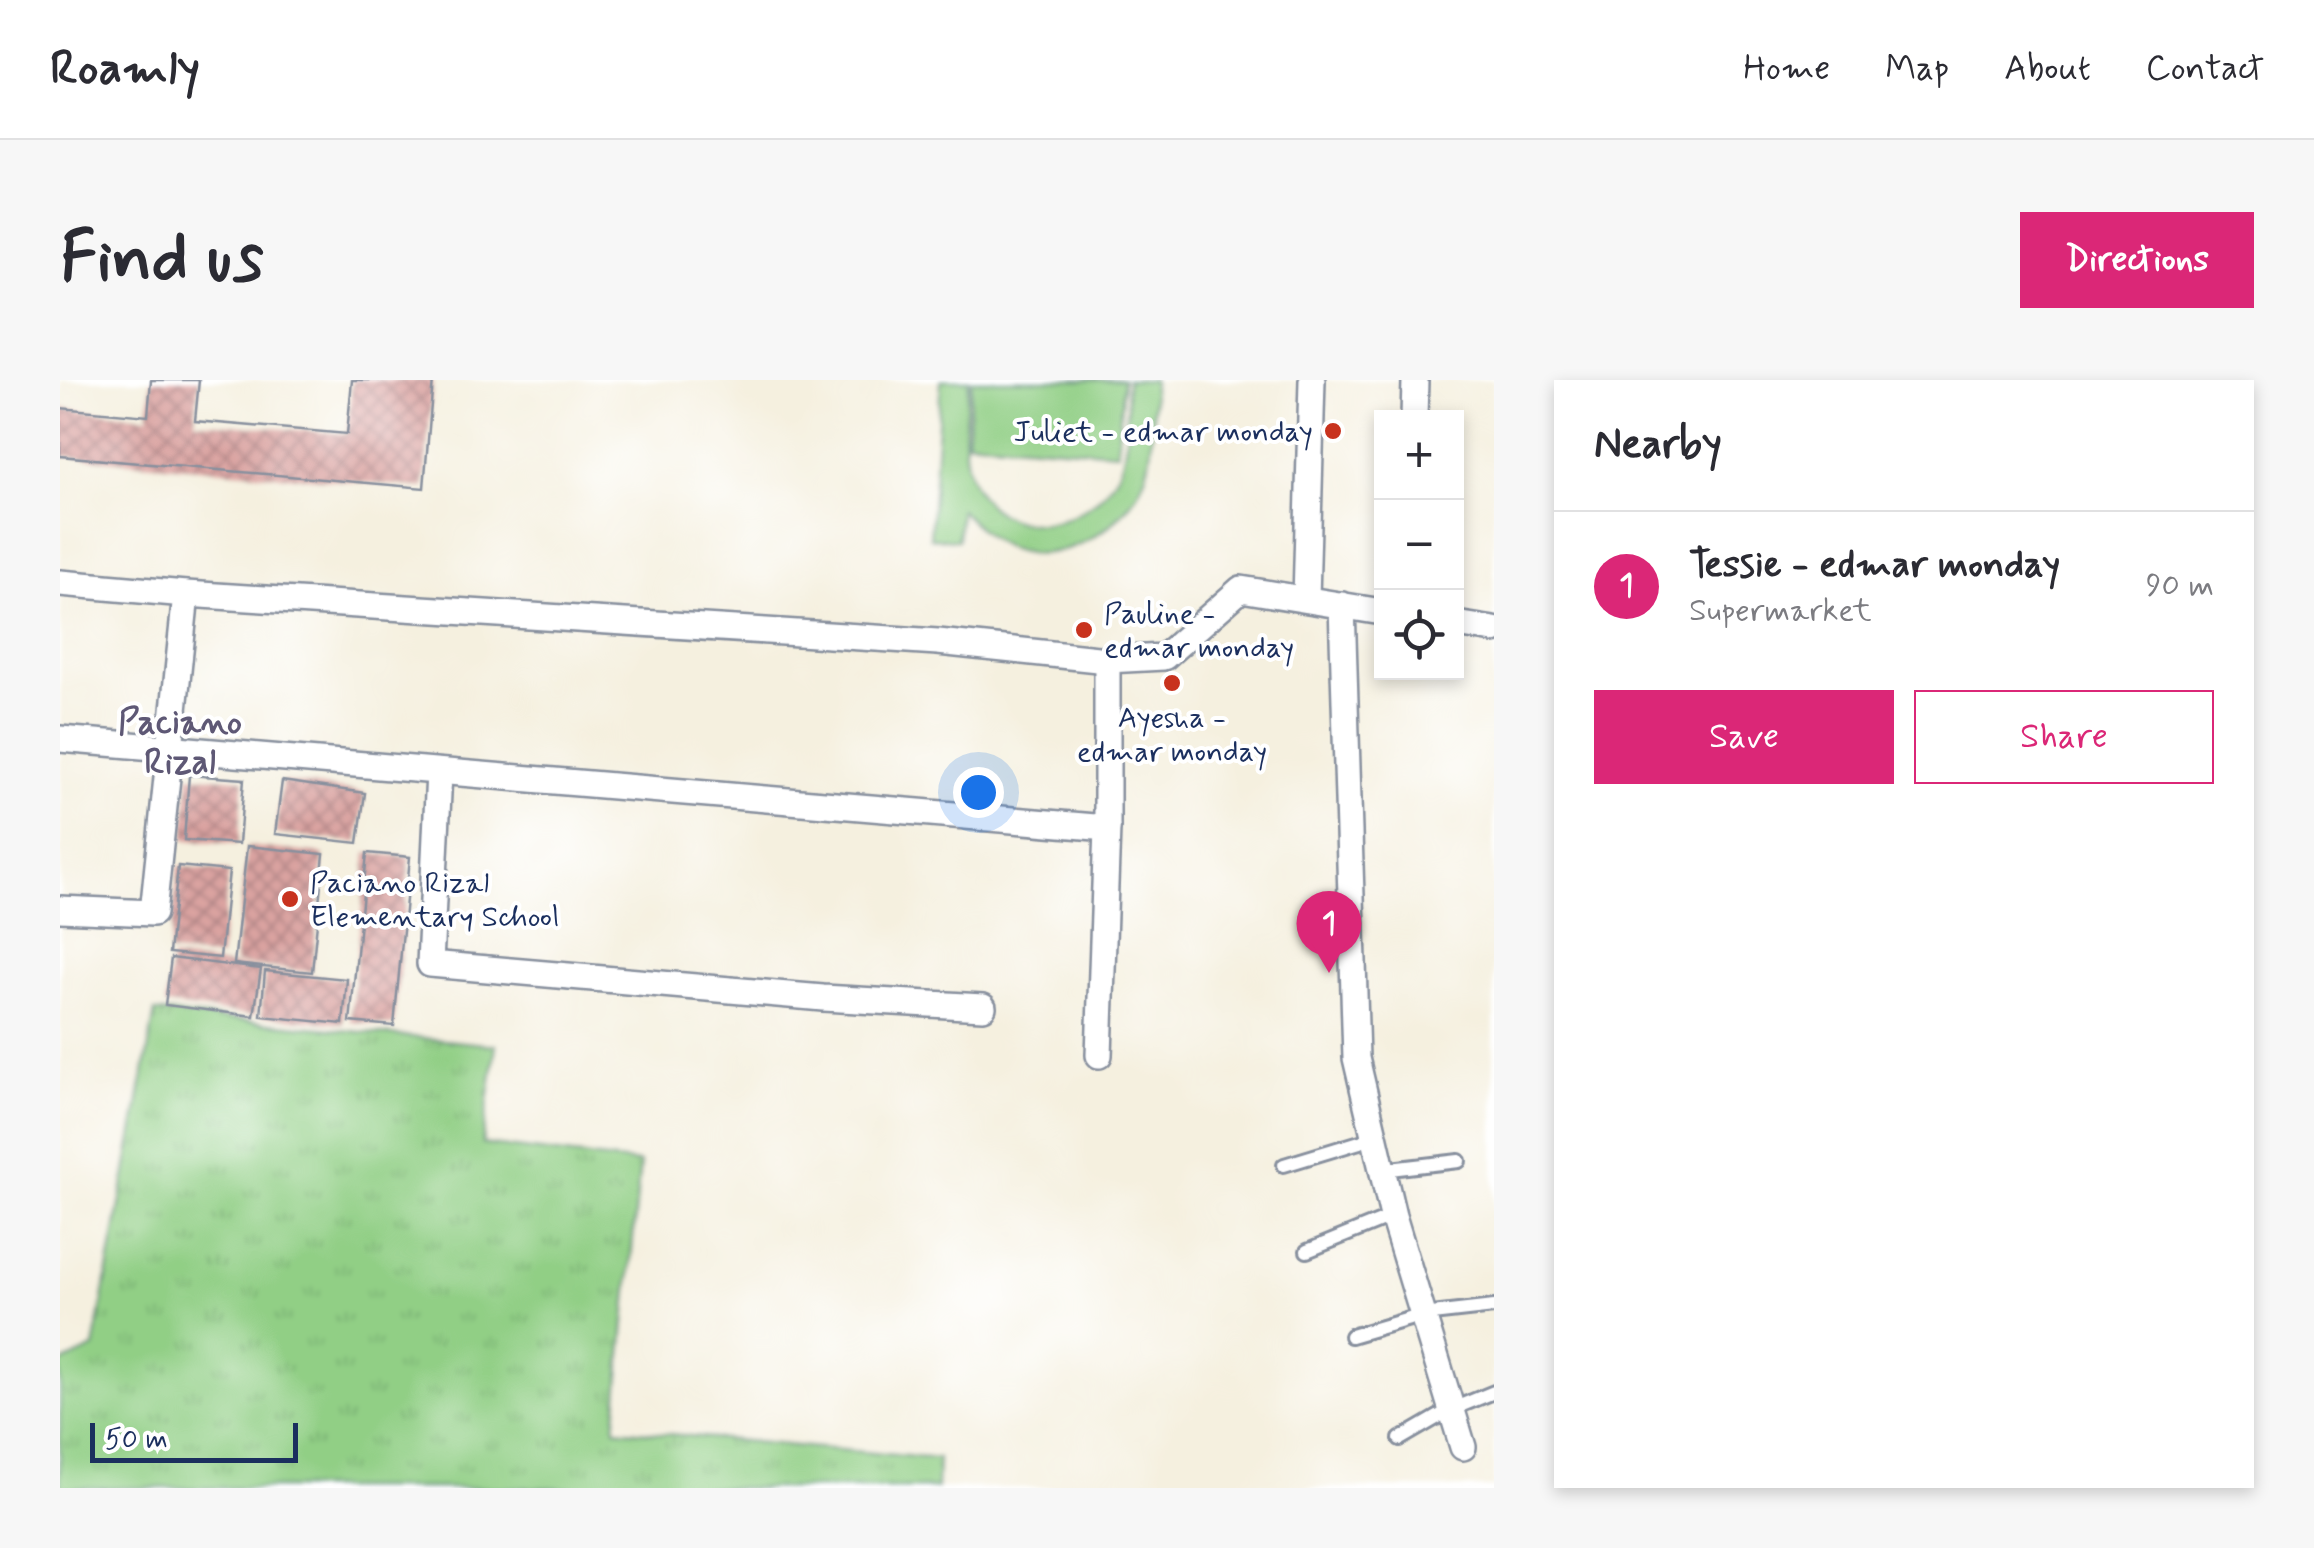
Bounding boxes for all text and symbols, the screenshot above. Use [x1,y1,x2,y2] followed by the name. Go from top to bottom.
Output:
[50,38,200,101] text: Roamly
[1743,46,1830,92] text: Home
[1885,46,1949,92] text: Map
[2004,46,2091,92] text: About
[2146,46,2264,92] text: Contact
[2020,212,2254,308] button: Directions
[60,214,264,306] text: Find us
[1374,410,1464,680] map controls
[1374,410,1464,500] button: +
[1013,413,1313,452] place label: Juliet - edmar monday
[1594,418,1722,473] text: Nearby
[1322,420,1344,442] marker: Juliet - edmar monday
[1374,500,1464,590] button: −
[1689,541,2060,590] text: Tessie - edmar monday
[1619,565,1634,607] text: 1
[2146,565,2214,607] text: 90 m
[1374,590,1464,680] button: locate
[1689,590,1872,632] text: Supermarket
[1104,595,1294,668] place label: Pauline - edmar monday
[1073,619,1095,641] marker: Pauline - edmar monday
[1161,672,1183,694] marker: Ayesha - edmar monday
[1594,690,1894,784] button: Save
[1914,690,2214,784] button: Share
[1077,699,1267,772] place label: Ayesha - edmar monday
[118,700,242,786] district label: Paciano Rizal
[953,767,1004,818] your location
[310,864,559,937] place label: Paciano Rizal Elementary School
[279,888,301,910] marker: Paciano Rizal Elementary School
[1296,890,1362,973] pin: 1
[90,1418,298,1462] scale bar
[105,1422,168,1459] text: 50 m

